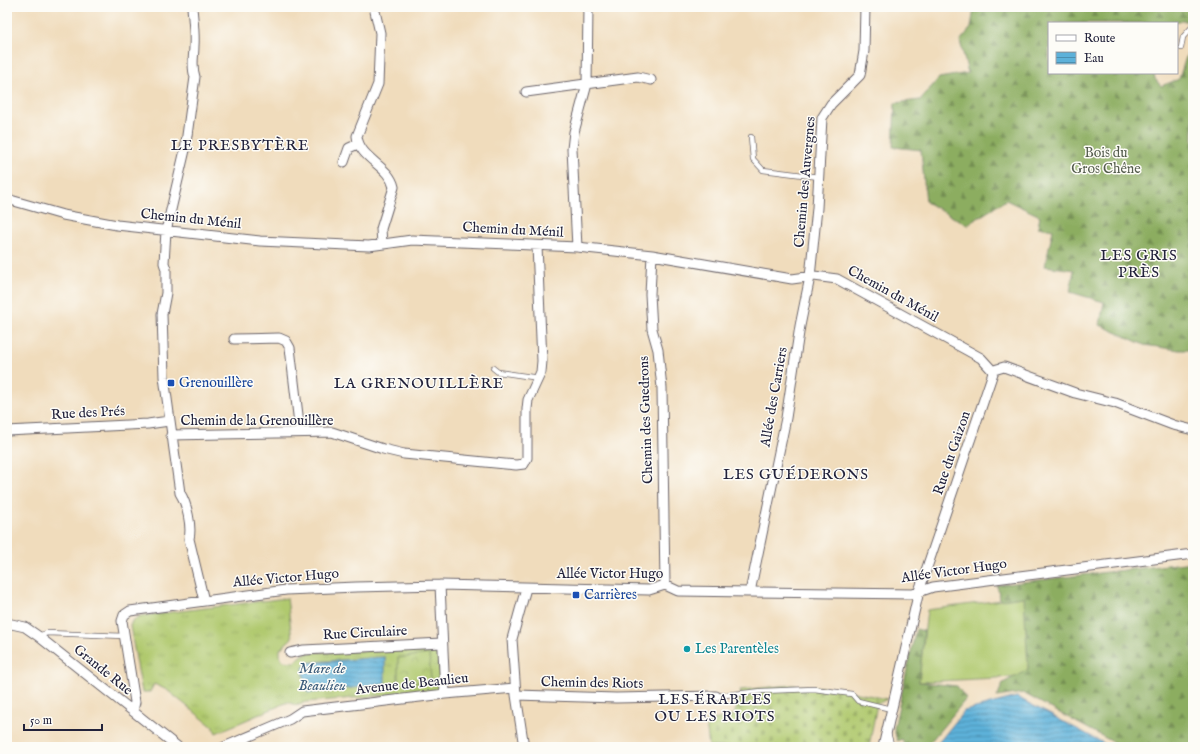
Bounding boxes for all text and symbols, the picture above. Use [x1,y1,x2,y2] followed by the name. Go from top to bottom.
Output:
[1048,22,1178,74] legend
[1084,31,1116,46] text: Route
[1084,51,1104,66] text: Eau
[790,116,820,248] street label: Chemin des Auvergnes
[171,136,309,155] district label: LE PRESBYTÈRE
[1071,144,1141,178] park label: Bois du Gros Chêne
[140,205,242,233] street label: Chemin du Ménil
[462,218,564,242] street label: Chemin du Ménil
[1100,246,1178,282] district label: LES GRIS PRÈS
[844,262,942,326] street label: Chemin du Ménil
[756,345,792,449] street label: Allée des Carriers
[635,356,657,484] street label: Chemin des Guedrons
[179,374,254,392] place label: Grenouillère
[334,374,504,393] district label: LA GRENOUILLÈRE
[166,378,176,388] marker: Grenouillère
[51,402,125,424] street label: Rue des Prés
[929,408,975,497] street label: Rue du Gaizon
[180,412,334,430] street label: Chemin de la Grenouillère
[723,465,869,484] district label: LES GUÉDERONS
[899,555,1008,587] street label: Allée Victor Hugo
[231,564,340,592] street label: Allée Victor Hugo
[556,565,664,583] street label: Allée Victor Hugo
[584,586,637,604] place label: Carrières
[571,590,581,600] marker: Carrières
[322,622,408,644] street label: Rue Circulaire
[695,640,779,658] place label: Les Parentèles
[70,641,137,700] street label: Grande Rue
[682,644,692,654] marker: Les Parentèles
[298,659,346,695] water label: Mare de Beaulieu
[354,669,469,699] street label: Avenue de Beaulieu
[541,673,643,693] street label: Chemin des Riots
[655,690,775,726] district label: LES ÉRABLES OU LES RIOTS
[24,706,102,732] scale bar
[30,713,52,728] text: 50 m

